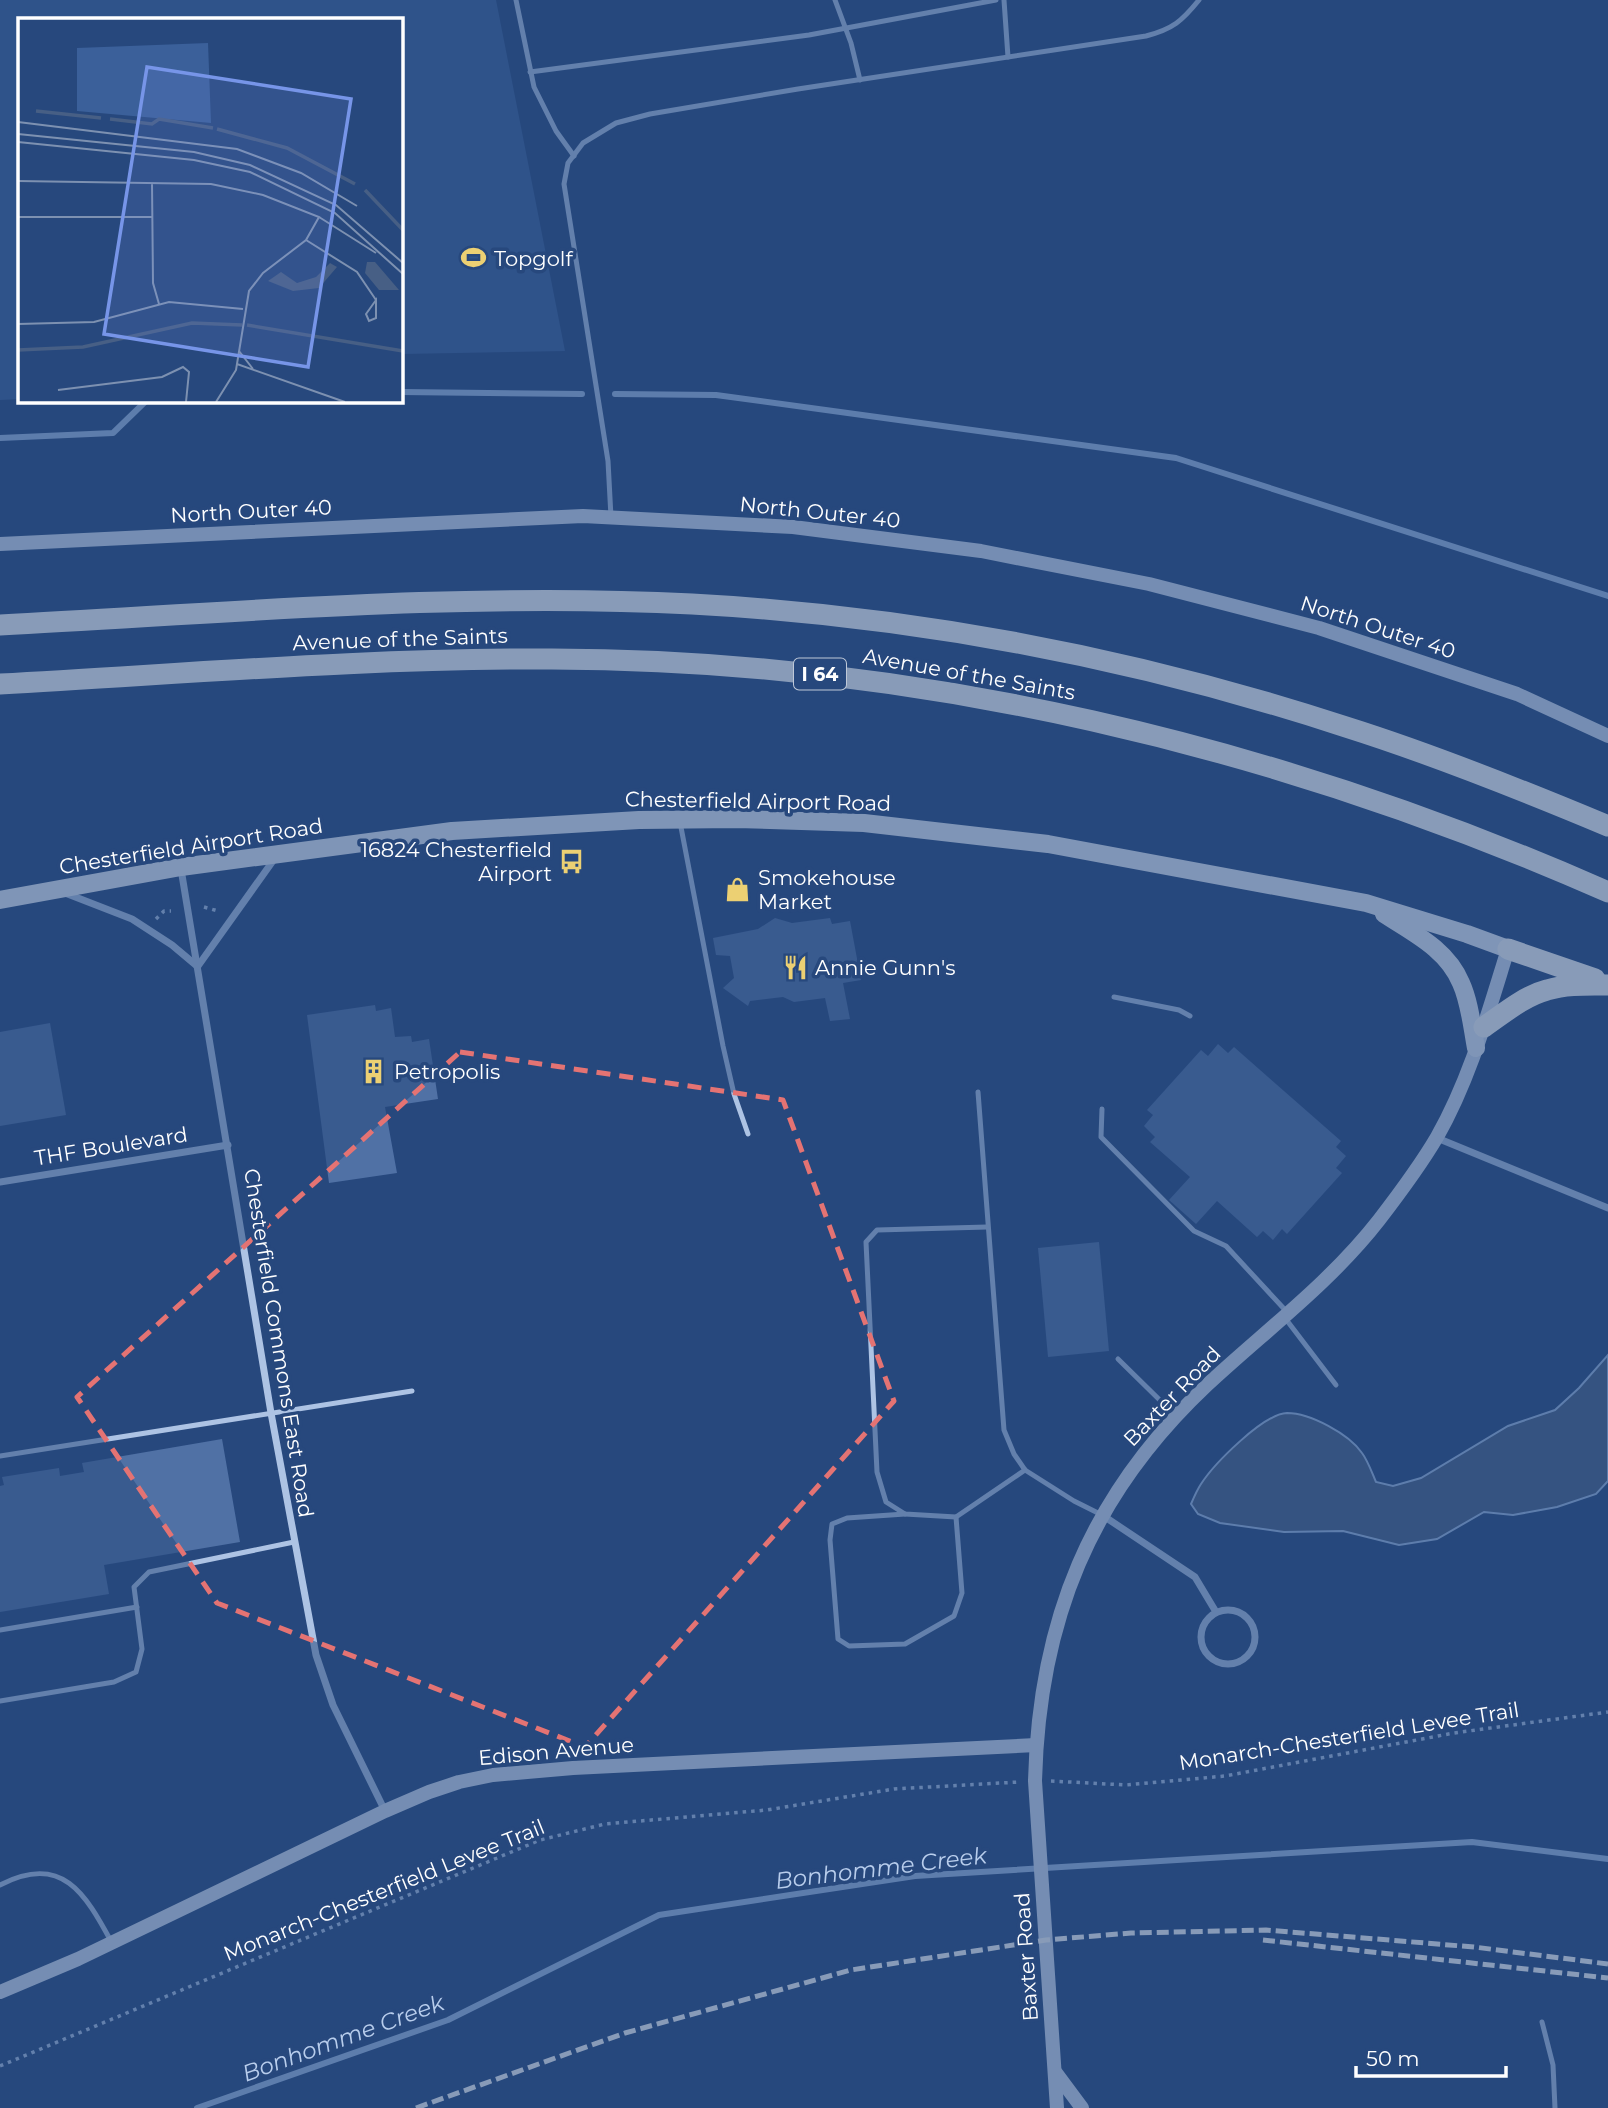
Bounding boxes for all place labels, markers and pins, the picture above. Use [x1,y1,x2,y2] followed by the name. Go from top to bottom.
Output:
[460,244,488,272] sports icon: Topgolf
[494,246,574,271] place label: Topgolf
[360,837,552,886] place label: 16824 Chesterfield Airport
[558,847,586,875] bus stop icon: 16824 Chesterfield Airport
[758,865,896,914] place label: Smokehouse Market
[724,875,752,903] shop icon: Smokehouse Market
[781,953,809,981] restaurant icon: Annie Gunn's
[815,955,956,980] place label: Annie Gunn's
[360,1057,388,1085] building icon: Petropolis
[394,1059,500,1084] place label: Petropolis

